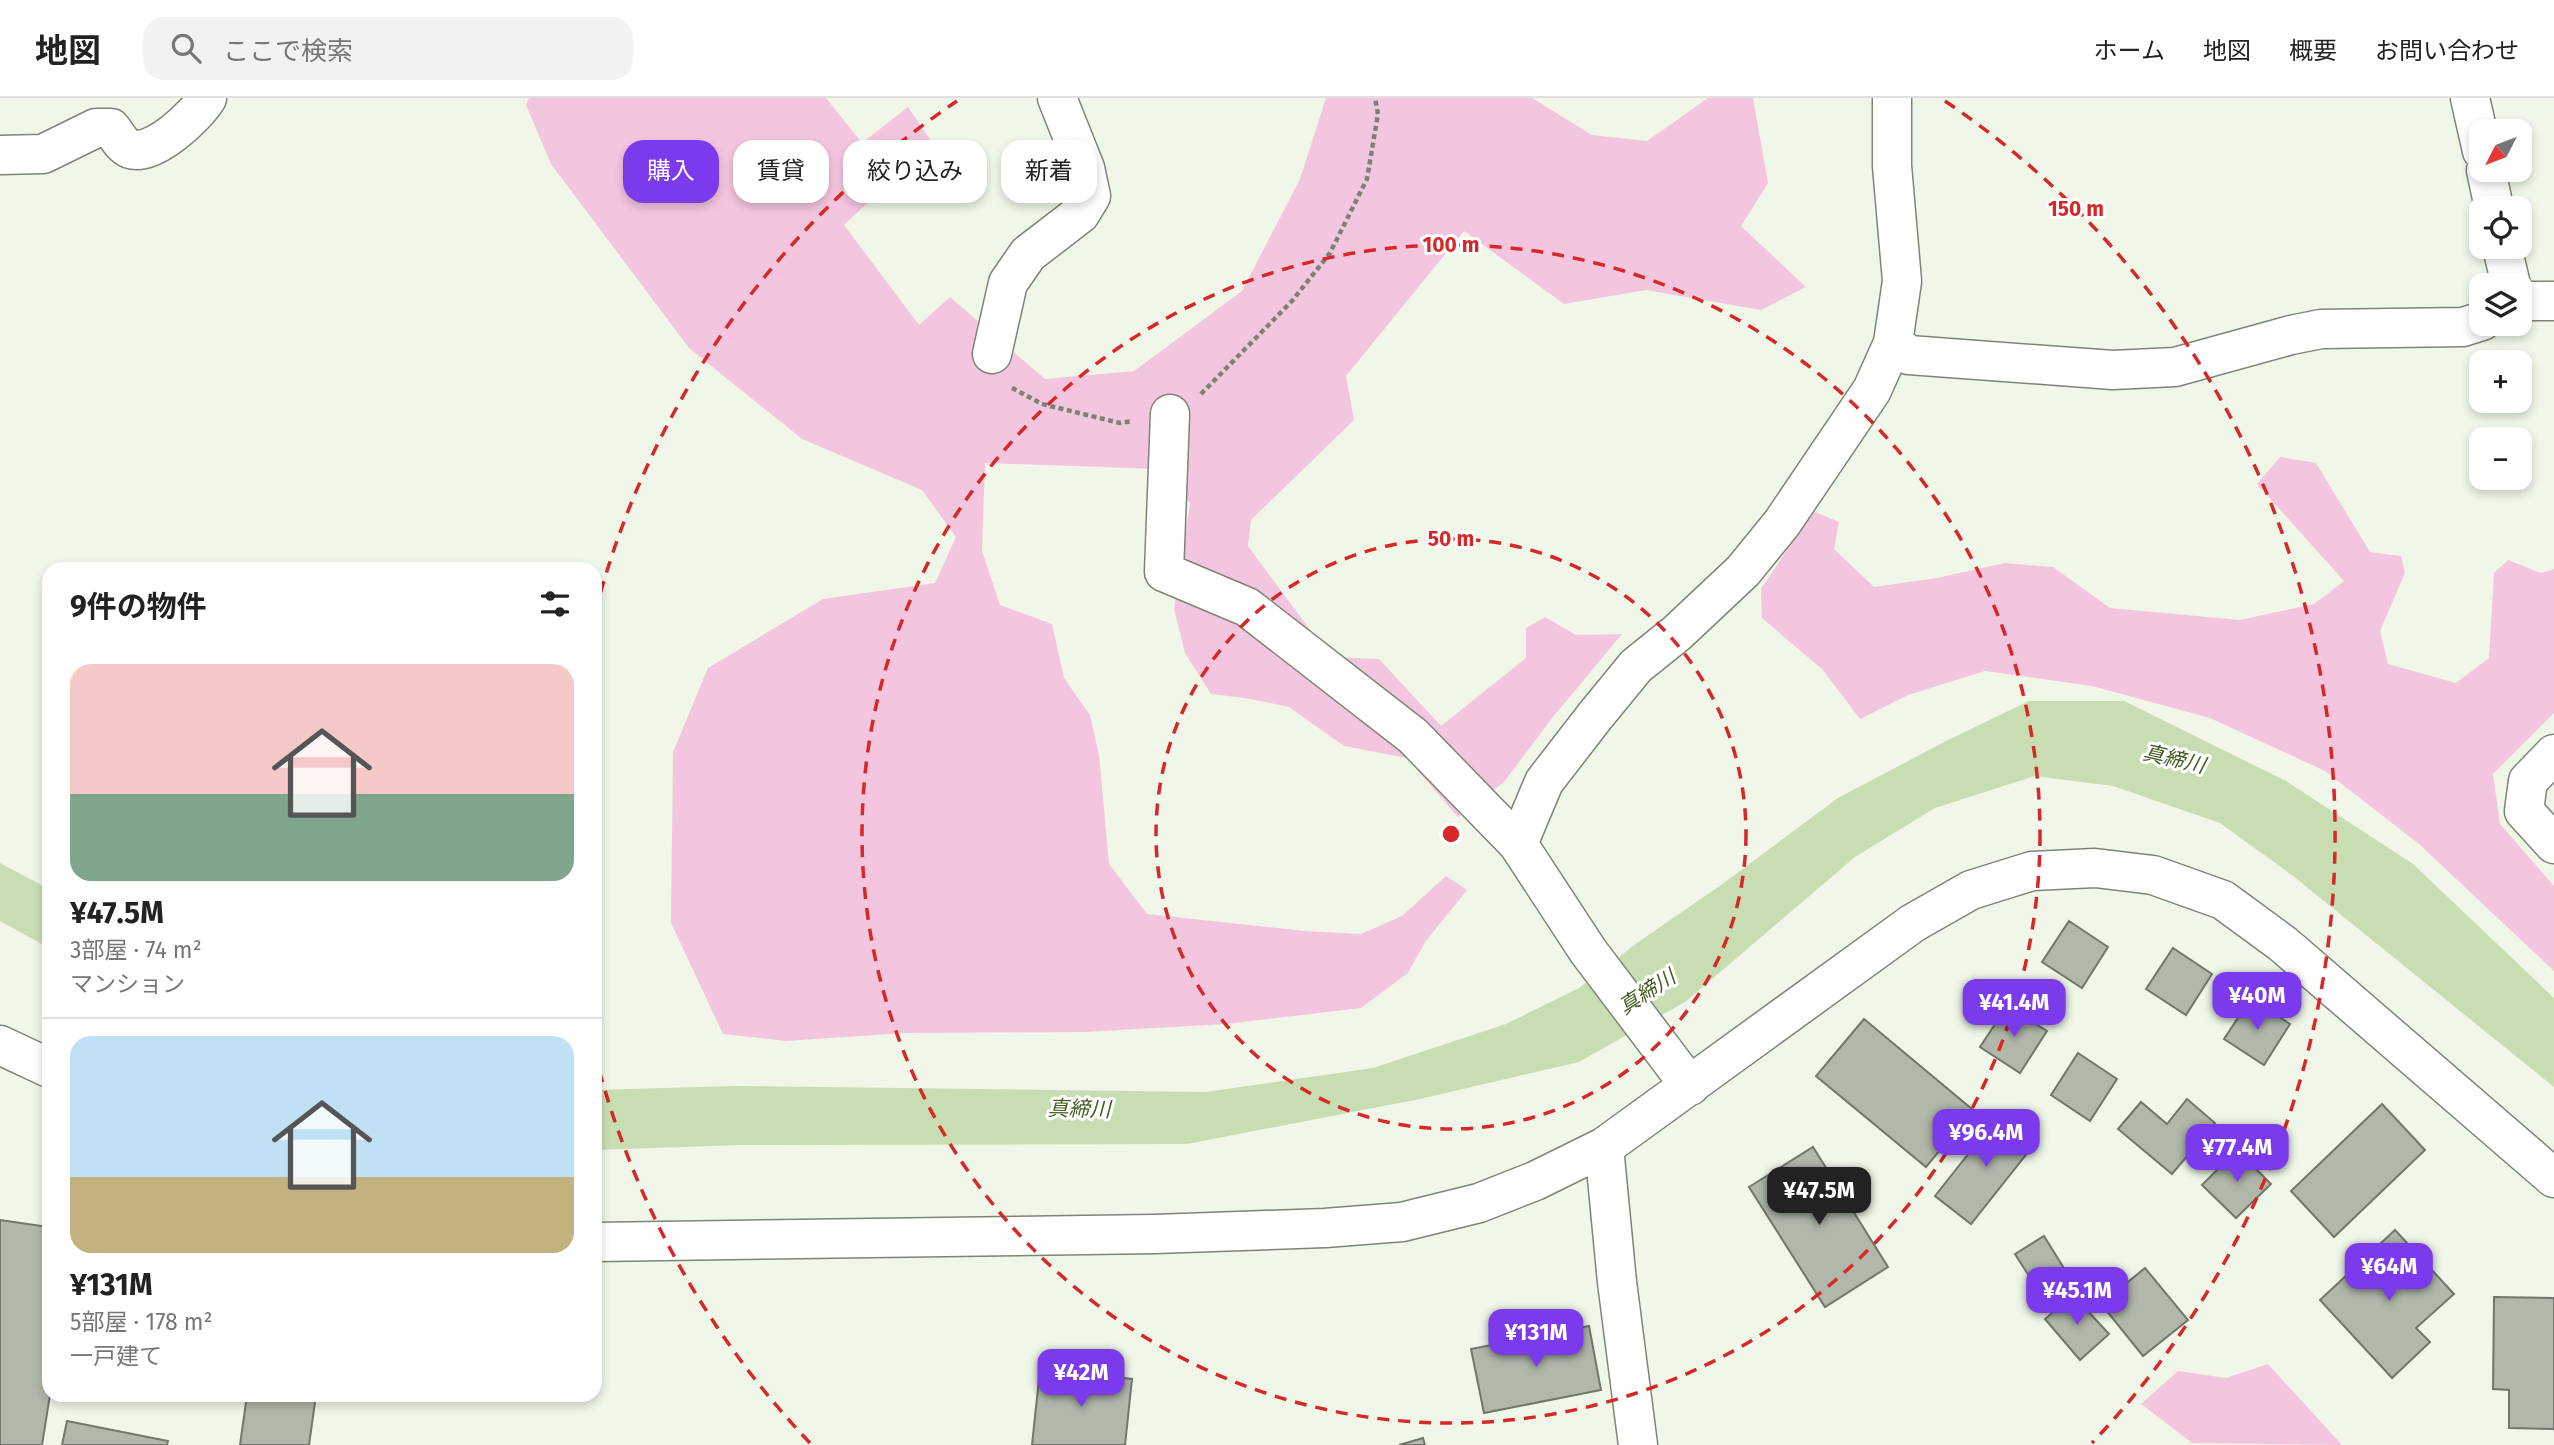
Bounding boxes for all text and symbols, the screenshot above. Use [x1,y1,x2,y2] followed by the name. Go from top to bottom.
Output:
[143,17,633,80] search box
[167,29,205,67] icon: search
[35,31,101,71] text: 地図
[223,36,353,67] text: ここで検索
[2094,37,2165,65] text: ホーム
[2203,37,2251,65] text: 地図
[2289,37,2337,65] text: 概要
[2375,37,2519,65] text: お問い合わせ
[2469,119,2532,182] north arrow
[2469,119,2532,490] map controls
[623,140,719,203] chip: 購入
[733,140,829,203] chip: 賃貸
[843,140,987,203] chip: 絞り込み
[1001,140,1097,203] chip: 新着
[2048,196,2104,222] text: 150 m
[2469,196,2532,259] button: locate
[1422,232,1480,258] text: 100 m
[2469,273,2532,336] button: layers
[2469,350,2532,413] button: +
[2469,427,2532,490] button: −
[1428,526,1474,552] text: 50 m
[536,585,574,623] icon: filters
[70,589,207,625] text: 9件の物件
[259,710,385,836] icon: home
[2140,739,2210,779] water label: 真締川
[1439,822,1463,846] centre of rings
[70,895,164,931] text: ¥47.5M
[70,936,202,964] text: 3部屋 · 74 m²
[1614,963,1682,1020] water label: 真締川
[70,970,185,998] text: マンション
[2216,972,2298,1032] pin: ¥40M
[1957,979,2071,1039] pin: ¥41.4M
[2228,981,2286,1009] text: ¥40M
[1979,988,2049,1016] text: ¥41.4M
[259,1082,385,1208] icon: home
[1047,1095,1113,1123] water label: 真締川
[1929,1110,2043,1169] pin: ¥96.4M
[1949,1118,2023,1146] text: ¥96.4M
[2180,1124,2294,1184] pin: ¥77.4M
[2202,1133,2272,1161] text: ¥77.4M
[1762,1168,1876,1227] pin: ¥47.5M
[1783,1176,1855,1204] text: ¥47.5M
[2348,1244,2430,1303] pin: ¥64M
[2361,1252,2417,1280] text: ¥64M
[70,1267,153,1303] text: ¥131M
[2020,1268,2134,1327] pin: ¥45.1M
[2042,1276,2112,1304] text: ¥45.1M
[70,1308,213,1336] text: 5部屋 · 178 m²
[1487,1310,1585,1369] pin: ¥131M
[1504,1318,1568,1346] text: ¥131M
[70,1342,162,1370] text: 一戸建て
[1040,1350,1122,1409] pin: ¥42M
[1053,1358,1109,1386] text: ¥42M

